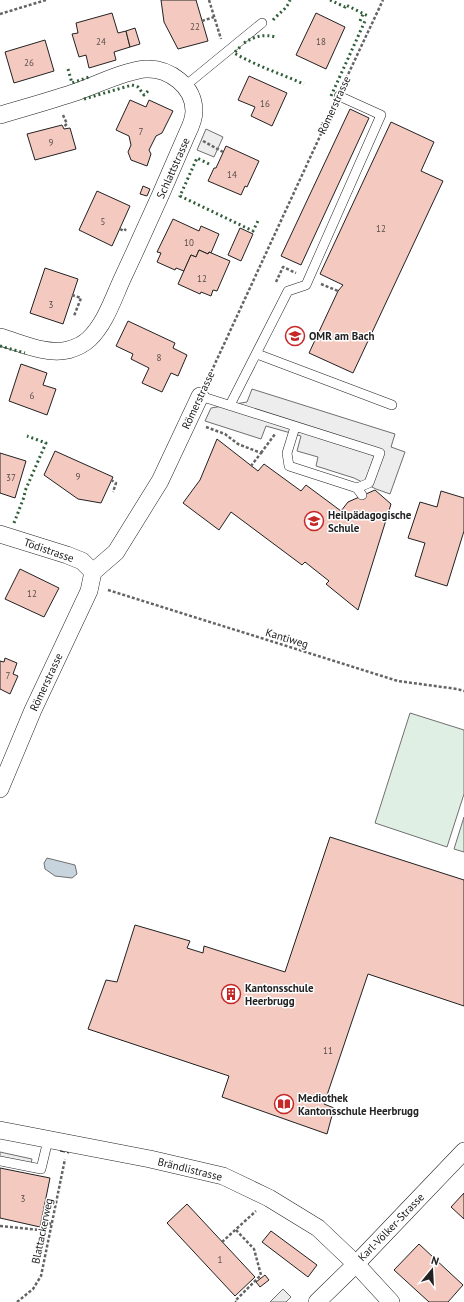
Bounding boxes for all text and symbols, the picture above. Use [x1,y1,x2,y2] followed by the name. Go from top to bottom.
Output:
[190,21,200,32] house number: 22
[96,36,106,47] house number: 24
[316,36,326,47] house number: 18
[24,57,34,68] house number: 26
[314,73,354,136] street label: Römerstrasse
[260,98,270,109] house number: 16
[139,126,144,137] house number: 7
[153,135,193,201] street label: Schlattstrasse
[49,137,54,148] house number: 9
[227,169,237,180] house number: 14
[101,216,106,227] house number: 5
[376,223,386,234] house number: 12
[184,237,194,248] house number: 10
[197,273,207,284] house number: 12
[49,299,54,310] house number: 3
[284,325,306,347] school or university icon: OMR am Bach
[309,329,374,343] place label: OMR am Bach
[157,352,162,363] house number: 8
[178,368,218,431] street label: Römerstrasse
[30,390,35,401] house number: 6
[76,471,81,482] house number: 9
[6,472,16,483] house number: 37
[328,508,412,535] place label: Heilpädagogische Schule
[303,510,325,532] school or university icon: Heilpädagogische Schule
[22,535,76,565] street label: Tödistrasse
[27,588,37,599] house number: 12
[264,625,310,651] street label: Kantiweg
[26,650,66,713] street label: Römerstrasse
[6,670,11,681] house number: 7
[245,981,314,1008] place label: Kantonsschule Heerbrugg
[220,983,242,1005] building icon: Kantonsschule Heerbrugg
[323,1045,333,1056] house number: 11
[298,1091,419,1118] place label: Mediothek Kantonsschule Heerbrugg
[273,1093,295,1115] library icon: Mediothek Kantonsschule Heerbrugg
[156,1154,224,1184] street label: Brändlistrasse
[355,1190,427,1264] street label: Karl-Völker-Strasse
[21,1193,26,1204] house number: 3
[28,1197,56,1265] street label: Blattackerweg
[412,1250,452,1290] north arrow
[429,1253,441,1268] text: N
[218,1254,223,1265] house number: 1

